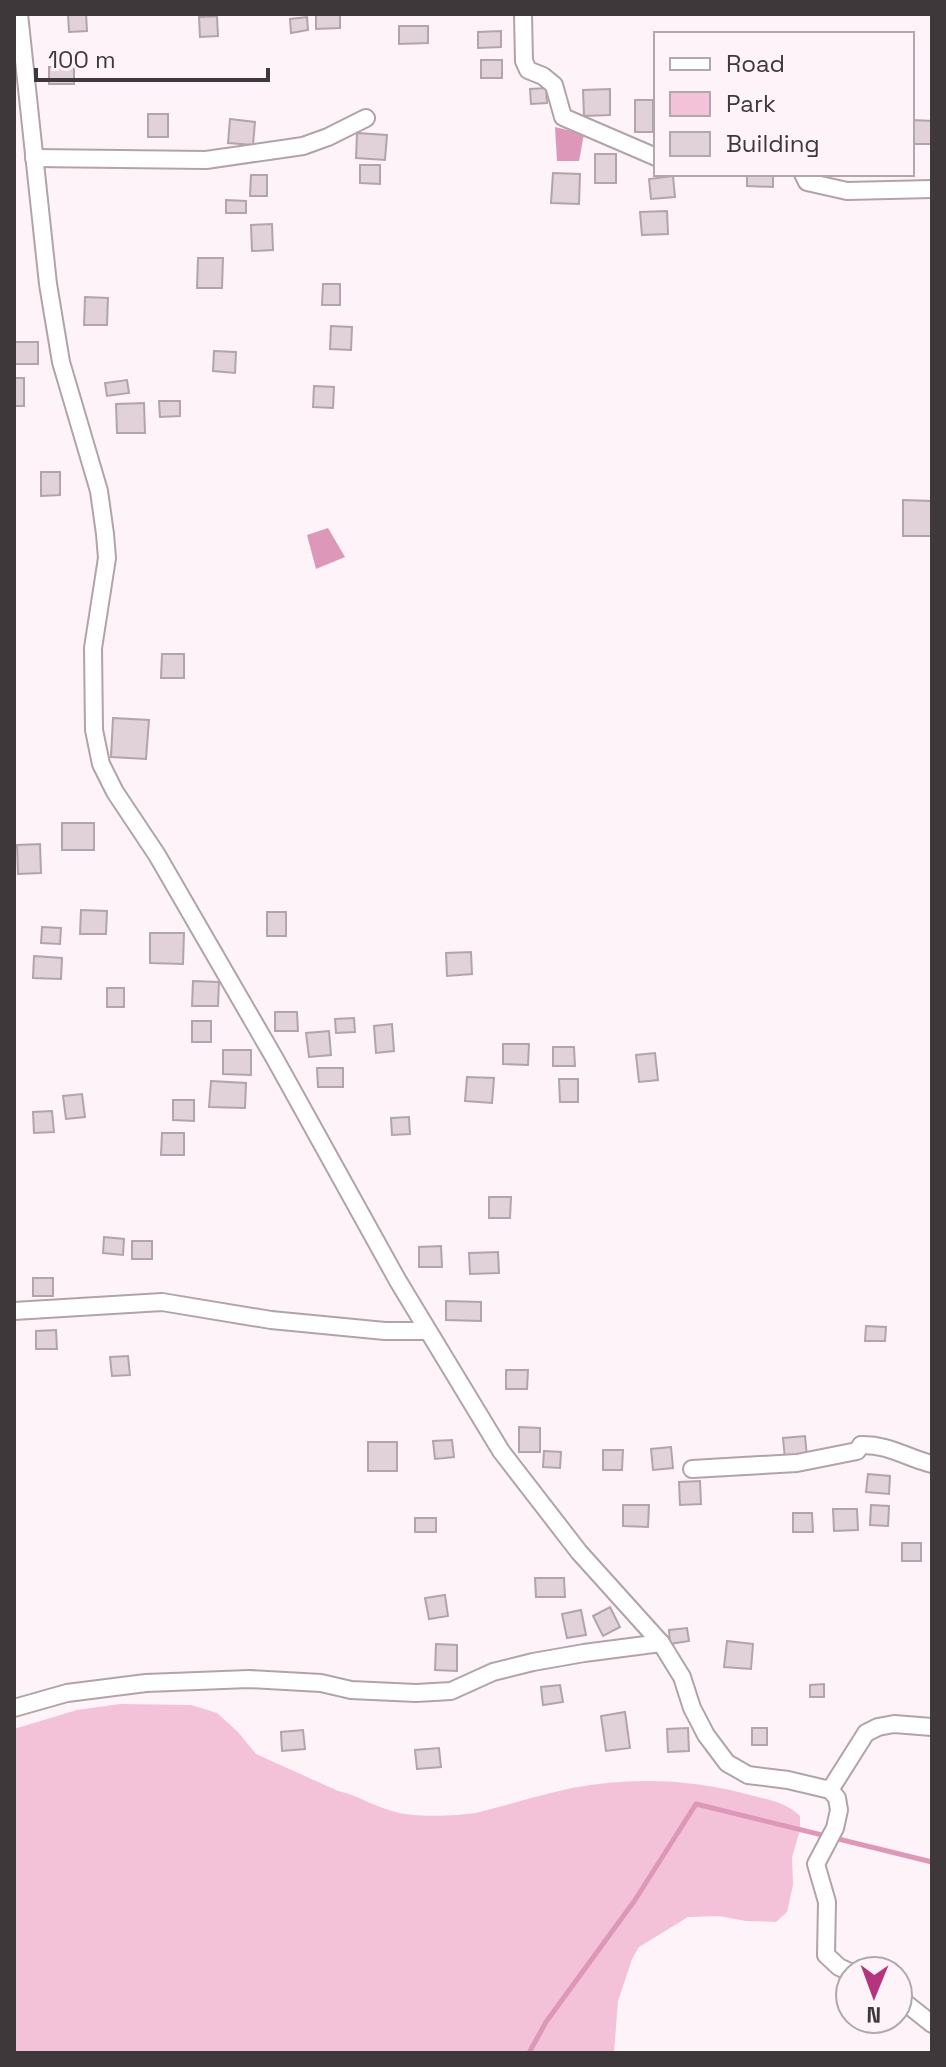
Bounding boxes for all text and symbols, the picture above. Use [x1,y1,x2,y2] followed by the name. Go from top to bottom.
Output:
[36,32,268,82] scale bar
[654,32,914,176] legend
[48,44,116,75] text: 100 m
[726,48,785,79] text: Road
[726,88,776,119] text: Park
[726,128,820,159] text: Building
[834,1955,914,2035] north arrow
[866,2001,881,2029] text: N

